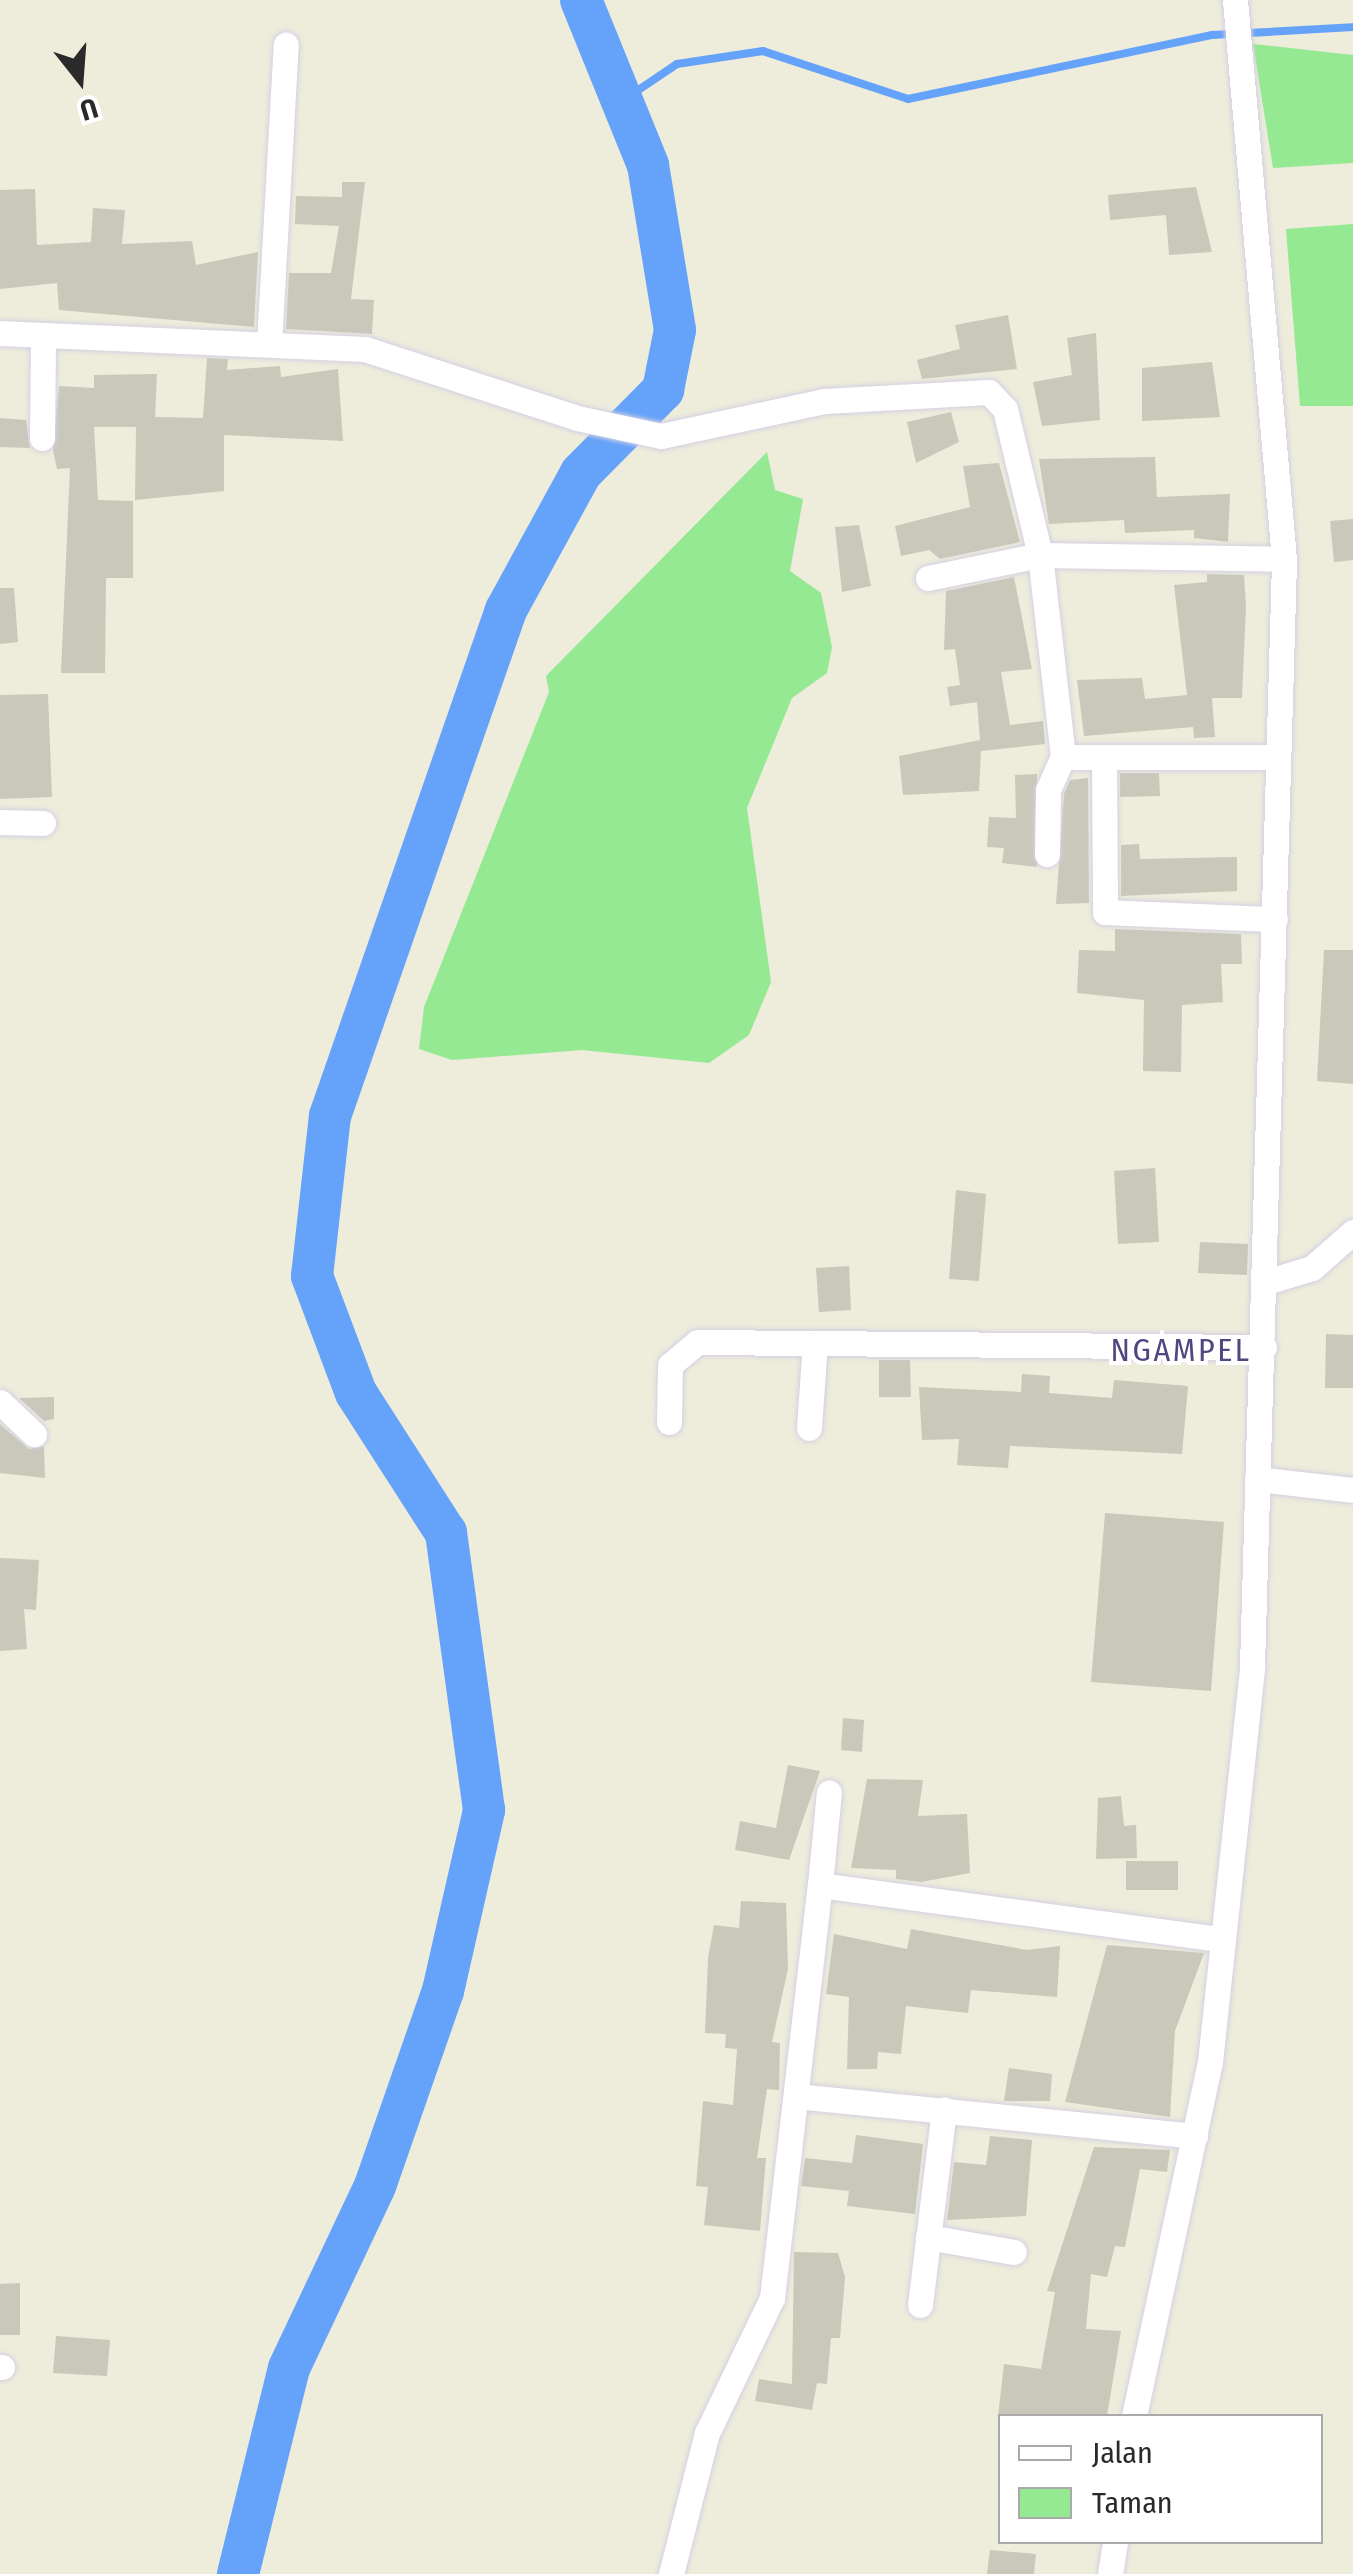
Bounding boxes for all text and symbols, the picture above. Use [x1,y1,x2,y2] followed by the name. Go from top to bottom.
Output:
[30,30,130,130] north arrow
[76,91,102,127] text: U
[1111,1331,1251,1369] district label: NGAMPEL
[998,2414,1323,2544] legend
[1092,2435,1153,2471] text: Jalan
[1092,2485,1173,2521] text: Taman

